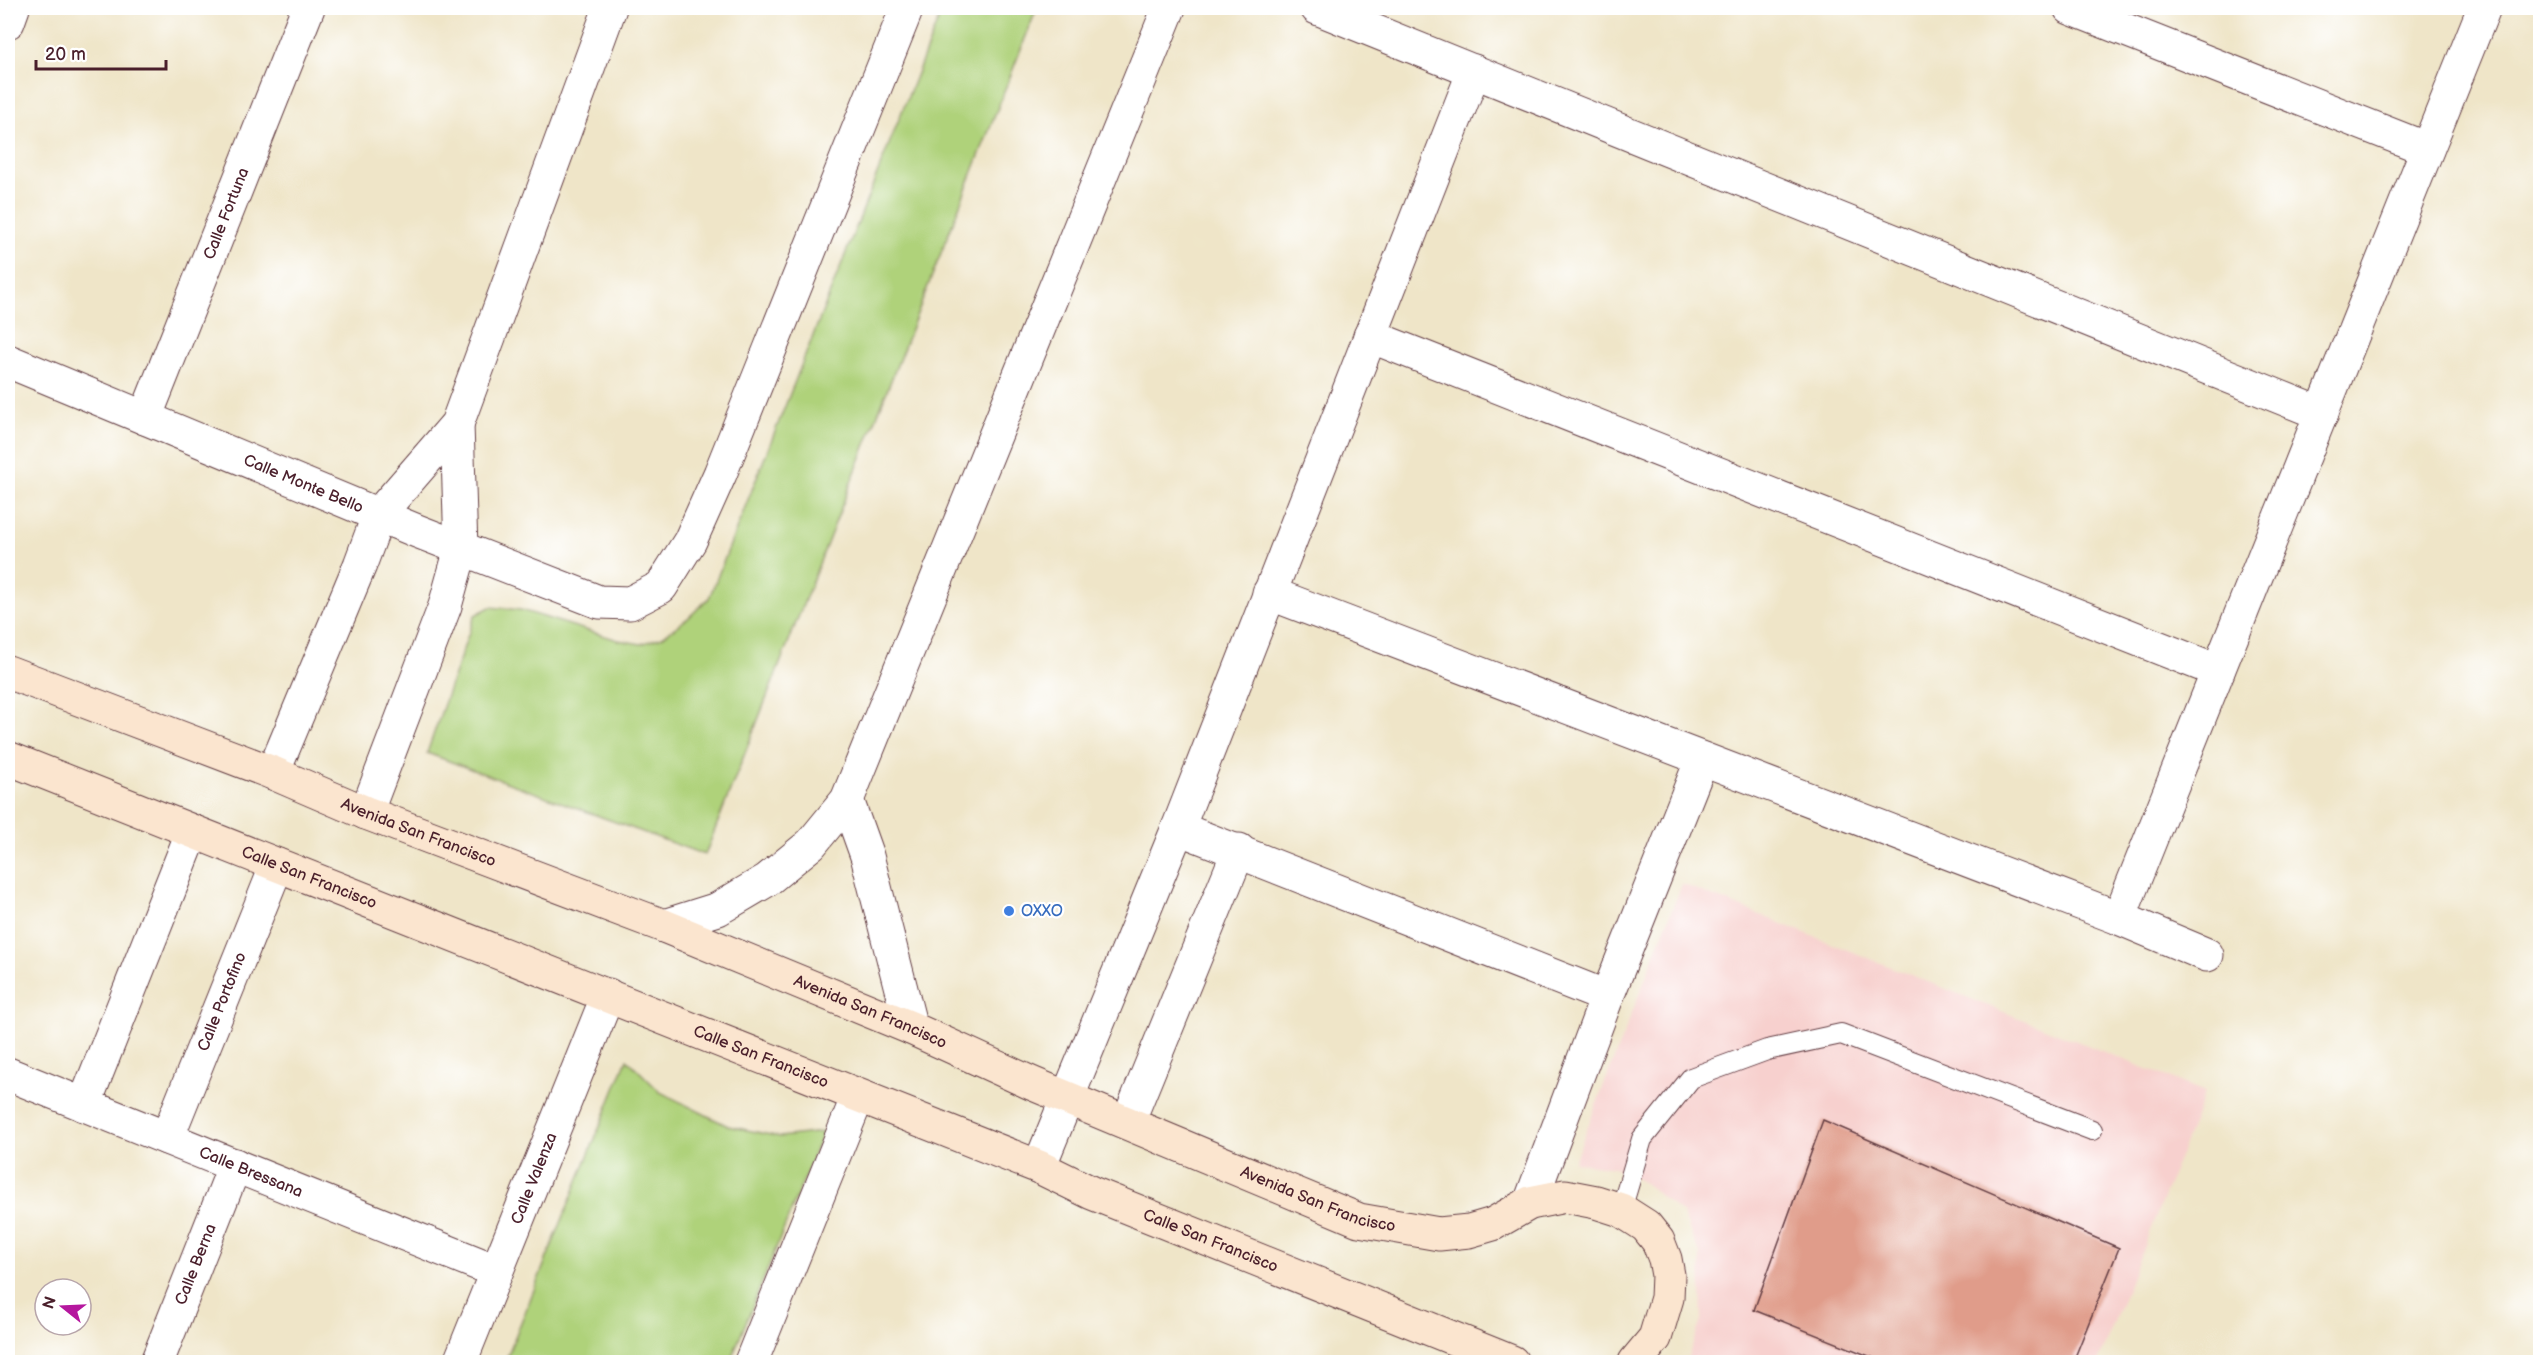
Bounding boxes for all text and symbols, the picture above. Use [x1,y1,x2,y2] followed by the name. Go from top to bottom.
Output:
[36,33,166,71] scale bar
[45,44,86,65] text: 20 m
[199,165,253,262] street label: Calle Fortuna
[241,450,366,517] street label: Calle Monte Bello
[338,794,499,871] street label: Avenida San Francisco
[239,842,380,913] street label: Calle San Francisco
[1021,902,1063,921] place label: OXXO
[1002,904,1016,918] marker: OXXO
[193,949,250,1054] street label: Calle Portofino
[791,971,950,1053] street label: Avenida San Francisco
[690,1021,831,1092] street label: Calle San Francisco
[507,1130,561,1227] street label: Calle Valenza
[196,1143,306,1202] street label: Calle Bressana
[1238,1162,1397,1236] street label: Avenida San Francisco
[1140,1205,1281,1276] street label: Calle San Francisco
[171,1221,220,1308] street label: Calle Berna
[33,1277,93,1337] north arrow
[39,1294,61,1311] text: N

